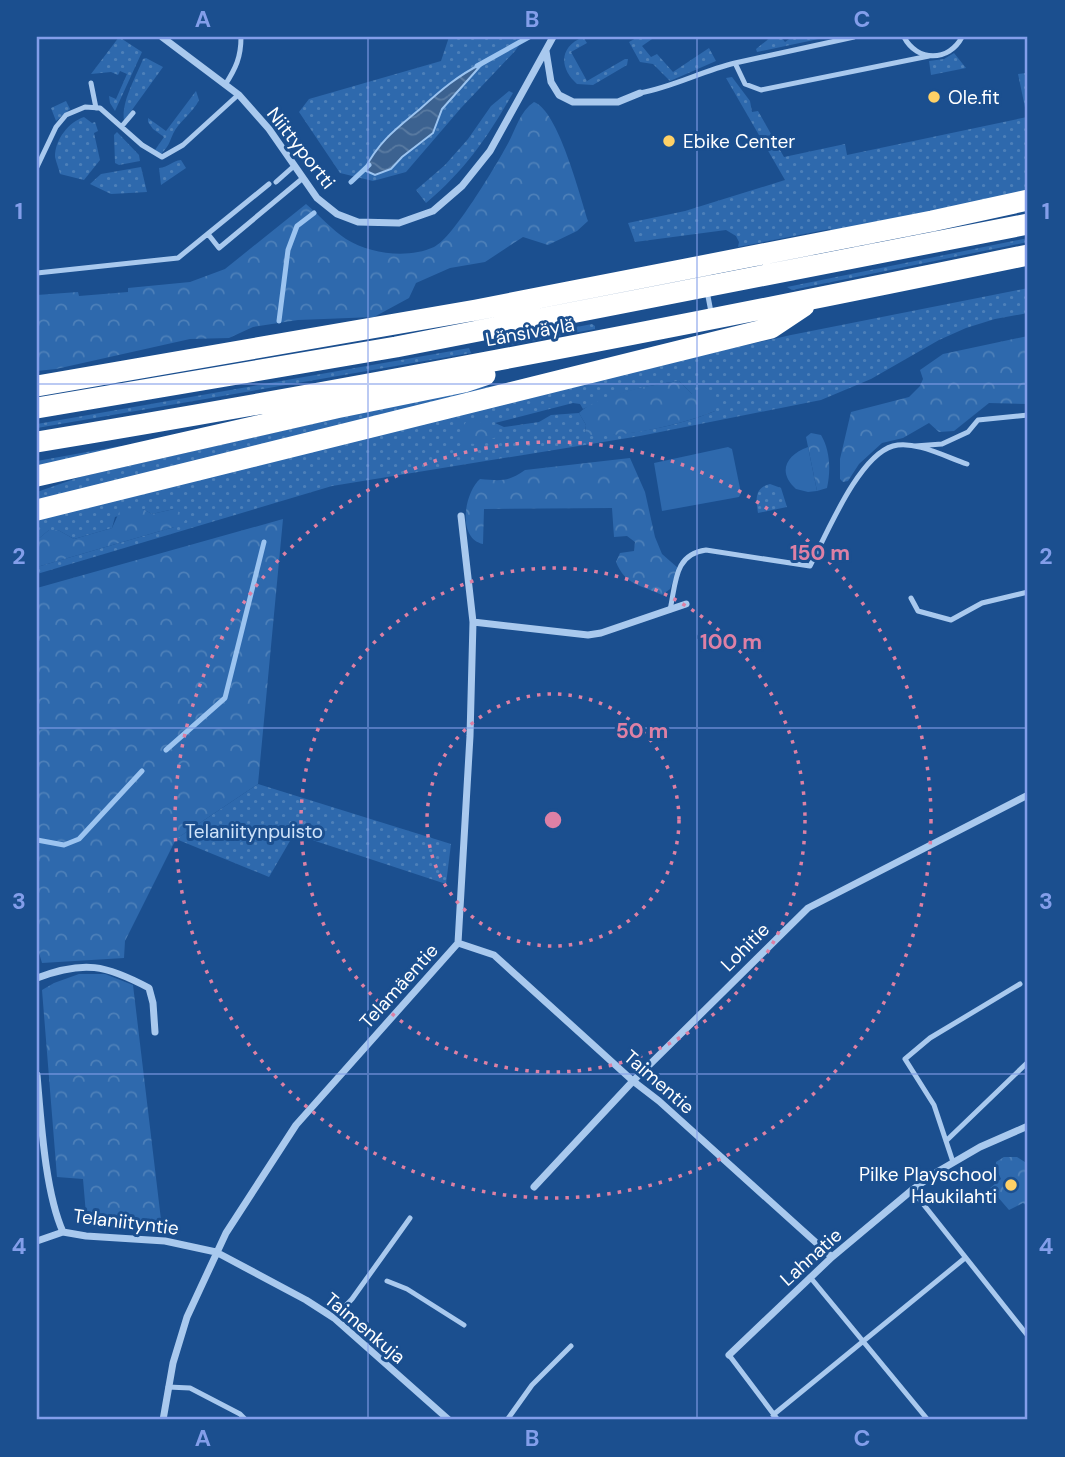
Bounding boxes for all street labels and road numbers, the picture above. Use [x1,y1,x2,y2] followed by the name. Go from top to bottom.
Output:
[261,102,341,194] street label: Niittyportti
[483,312,577,352] street label: Länsiväylä
[715,917,775,977] street label: Lohitie
[354,938,444,1034] street label: Telamäentie
[619,1044,699,1120] street label: Taimentie
[72,1203,180,1241] street label: Telaniityntie
[775,1223,847,1291] street label: Lahnatie
[319,1287,411,1369] street label: Taimenkuja

